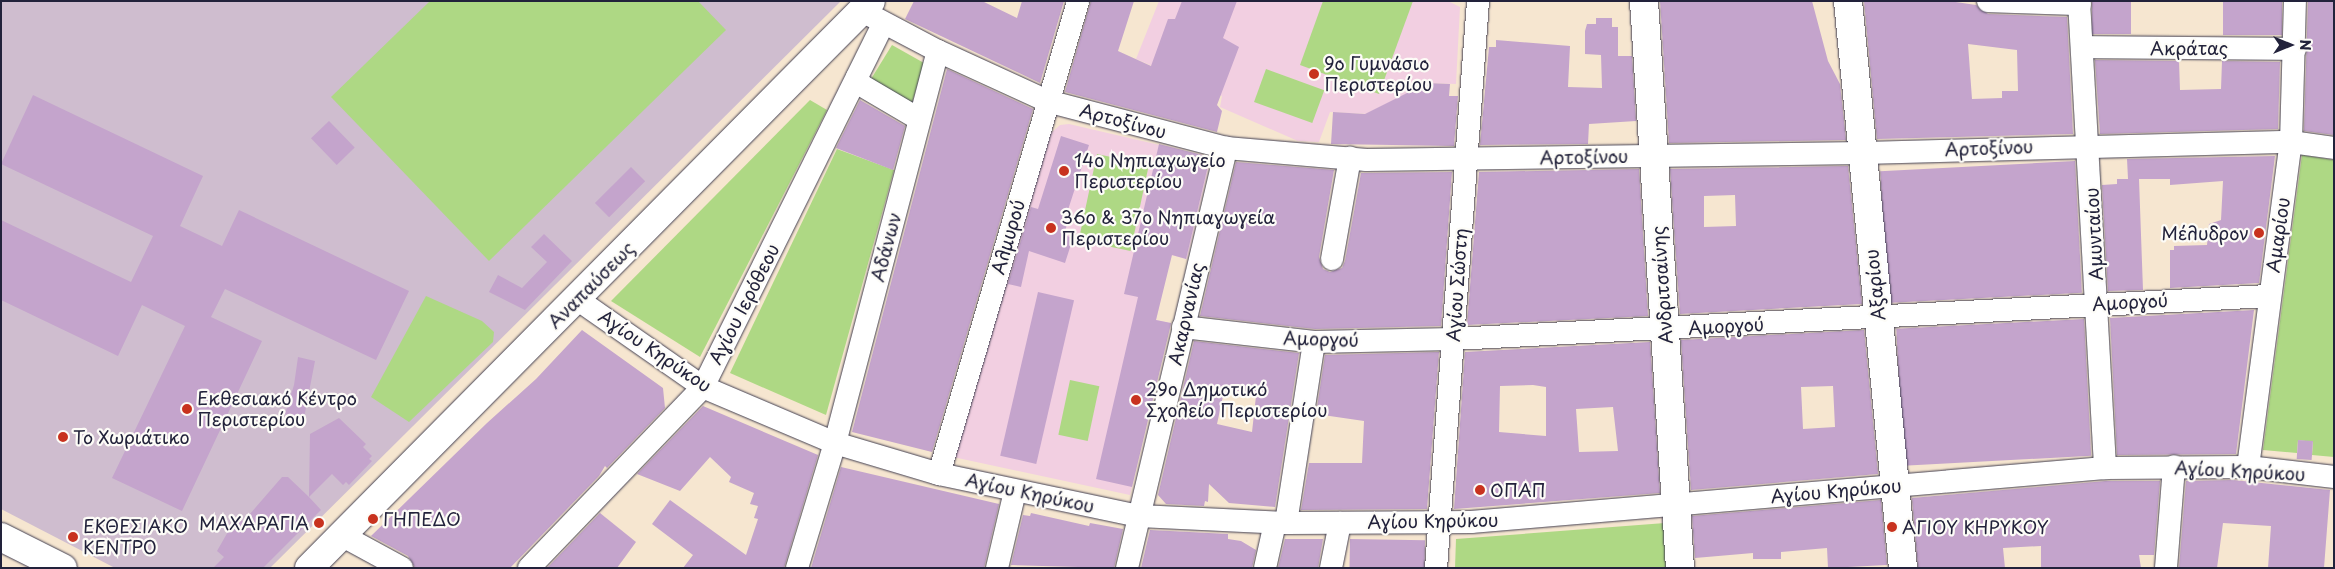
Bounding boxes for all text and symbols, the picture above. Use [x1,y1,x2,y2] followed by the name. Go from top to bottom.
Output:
[2265,20,2315,70] north arrow
[2150,37,2228,59] street label: Ακράτας
[2295,39,2316,51] text: N
[1324,53,1432,96] place label: 9ο Γυμνάσιο Περιστερίου
[1308,68,1320,80] marker: 9ο Γυμνάσιο Περιστερίου
[1077,99,1169,143] street label: Αρτοξίνου
[1944,136,2034,160] street label: Αρτοξίνου
[1539,145,1629,169] street label: Αρτοξίνου
[1074,150,1226,192] place label: 14ο Νηπιαγωγείο Περιστερίου
[1058,165,1070,177] marker: 14ο Νηπιαγωγείο Περιστερίου
[2081,187,2107,281] street label: Αμυνταίου
[2262,196,2294,274] street label: Αμαρίου
[987,197,1029,277] street label: Αλμυρού
[1061,207,1276,250] place label: 36ο & 37ο Νηπιαγωγεία Περιστερίου
[866,210,906,284] street label: Αδάνων
[1045,222,1057,234] marker: 36ο & 37ο Νηπιαγωγεία Περιστερίου
[2161,222,2249,244] place label: Μέλυδρον
[1647,225,1677,345] street label: Ανδριτσαίνης
[1442,227,1472,343] street label: Αγίου Σώστη
[2253,227,2265,239] marker: Μέλυδρον
[543,237,639,333] street label: Αναπαύσεως
[704,240,784,368] street label: Αγίου Ιερόθεου
[1861,248,1889,322] street label: Αξαρίου
[1164,261,1208,367] street label: Ακαρνανίας
[2092,289,2168,315] street label: Αμοργού
[595,305,715,397] street label: Αγίου Κηρύκου
[1688,313,1764,339] street label: Αμοργού
[1283,327,1359,351] street label: Αμοργού
[1146,379,1328,422] place label: 29o Δημοτικό Σχολείο Περιστερίου
[197,388,357,430] place label: Εκθεσιακό Κέντρο Περιστερίου
[1130,394,1142,406] marker: 29o Δημοτικό Σχολείο Περιστερίου
[181,403,193,415] marker: Εκθεσιακό Κέντρο Περιστερίου
[73,426,190,448] place label: Το Χωριάτικο
[57,431,69,443] marker: Το Χωριάτικο
[2174,457,2306,485] street label: Αγίου Κηρύκου
[964,469,1096,517] street label: Αγίου Κηρύκου
[1770,475,1902,507] street label: Αγίου Κηρύκου
[1490,479,1545,501] place label: ΟΠΑΠ
[1474,484,1486,496] marker: ΟΠΑΠ
[383,508,461,530] place label: ΓΗΠΕΔΟ
[1367,509,1499,533] street label: Αγίου Κηρύκου
[199,512,309,534] place label: ΜΑΧΑΡΑΓΙΑ
[367,513,379,525] marker: ΓΗΠΕΔΟ
[83,516,188,558] place label: ΕΚΘΕΣΙΑΚΟ ΚΕΝΤΡΟ
[1902,516,2048,538] place label: ΑΓΙΟΥ ΚΗΡΥΚΟΥ
[313,517,325,529] marker: ΜΑΧΑΡΑΓΙΑ
[1886,521,1898,533] marker: ΑΓΙΟΥ ΚΗΡΥΚΟΥ
[67,531,79,543] marker: ΕΚΘΕΣΙΑΚΟ ΚΕΝΤΡΟ

